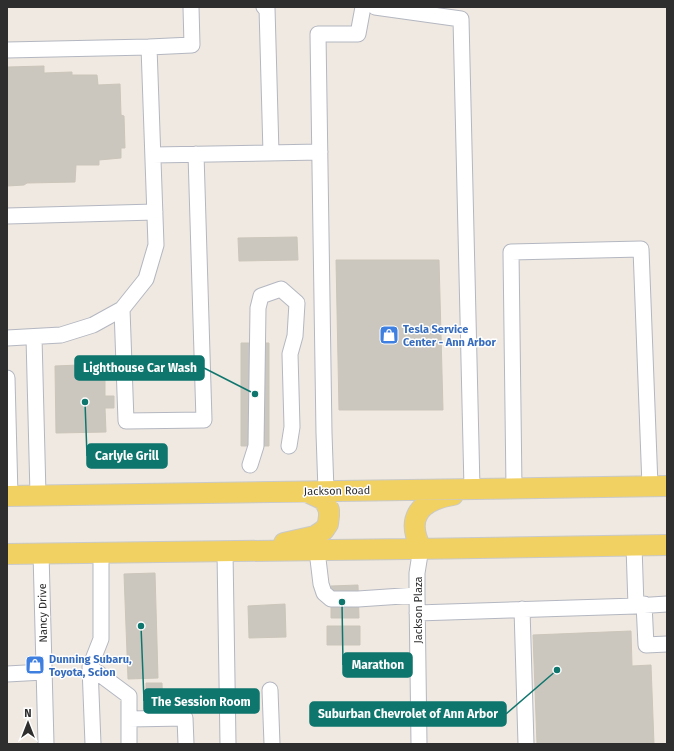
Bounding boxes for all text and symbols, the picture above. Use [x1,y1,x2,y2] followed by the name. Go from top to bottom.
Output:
[403,323,496,349] place label: Tesla Service Center - Ann Arbor
[378,324,400,346] shop icon: Tesla Service Center - Ann Arbor
[75,356,204,380] callout: Lighthouse Car Wash
[83,361,197,375] text: Lighthouse Car Wash
[87,444,167,468] callout: Carlyle Grill
[95,449,159,463] text: Carlyle Grill
[304,484,370,498] street label: Jackson Road
[412,576,425,644] street label: Jackson Plaza
[36,583,50,643] street label: Nancy Drive
[49,653,132,679] place label: Dunning Subaru, Toyota, Scion
[343,653,412,677] callout: Marathon
[24,654,46,676] shop icon: Dunning Subaru, Toyota, Scion
[352,658,404,672] text: Marathon
[144,689,259,713] callout: The Session Room
[151,695,251,709] text: The Session Room
[310,702,506,726] callout: Suburban Chevrolet of Ann Arbor
[8,703,48,743] north arrow
[24,707,32,720] text: N
[318,707,498,721] text: Suburban Chevrolet of Ann Arbor

